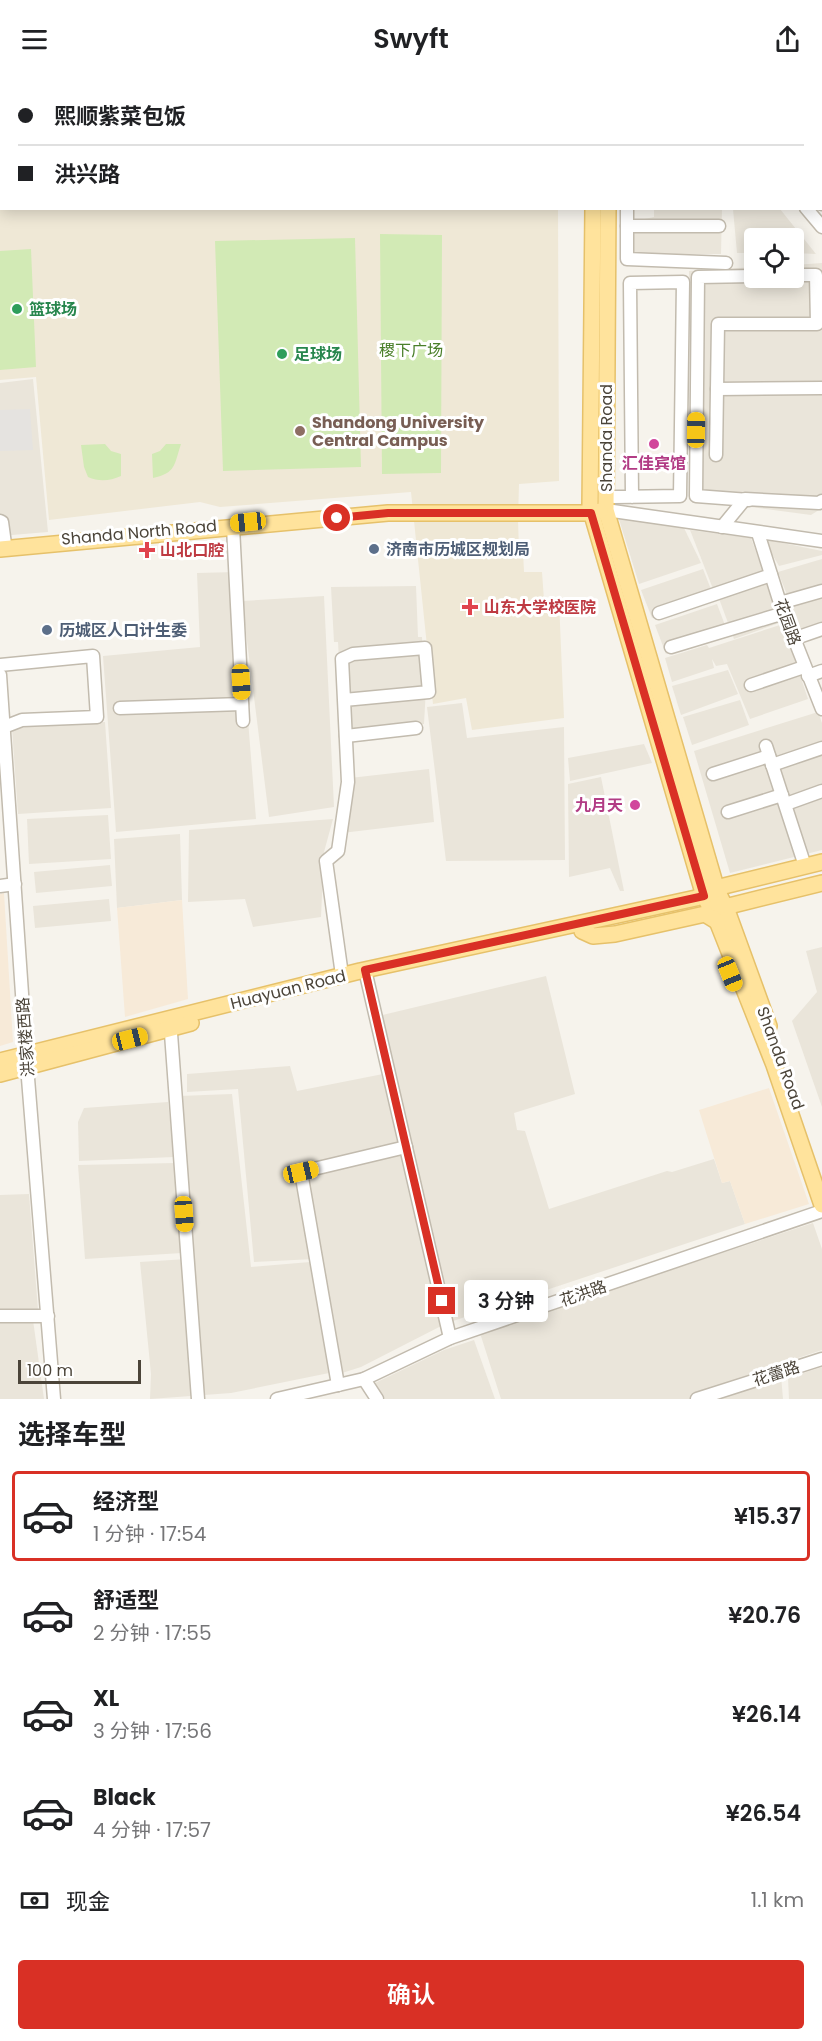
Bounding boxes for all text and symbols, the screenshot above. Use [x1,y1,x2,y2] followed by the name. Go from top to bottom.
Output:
[373,20,449,57] text: Swyft
[18,23,51,56] icon: menu
[771,23,804,56] icon: share
[54,101,186,132] text: 熙顺紫菜包饭
[54,159,120,190] text: 洪兴路
[744,228,804,288] map controls
[744,228,804,288] button: locate
[29,298,77,321] place label: 篮球场
[10,302,24,316] marker: 篮球场
[379,339,443,362] park label: 稷下广场
[294,343,342,366] place label: 足球场
[275,347,289,361] marker: 足球场
[595,384,618,492] street label: Shanda Road
[312,411,485,452] place label: Shandong University Central Campus
[687,412,705,448] car
[293,424,307,438] marker: Shandong University Central Campus
[647,437,661,451] marker: 汇佳宾馆
[622,452,686,475] place label: 汇佳宾馆
[323,504,350,531] route start
[229,511,267,533] car
[60,514,218,551] street label: Shanda North Road
[386,538,530,561] place label: 济南市历城区规划局
[160,539,224,562] place label: 山北口腔
[138,541,156,559] marker: 山北口腔
[367,542,381,556] marker: 济南市历城区规划局
[484,596,596,619] place label: 山东大学校医院
[769,596,807,649] street label: 花园路
[461,598,479,616] marker: 山东大学校医院
[59,619,187,642] place label: 历城区人口计生委
[40,623,54,637] marker: 历城区人口计生委
[231,664,251,700] car
[575,794,623,817] place label: 九月天
[628,798,642,812] marker: 九月天
[715,954,745,994] car
[228,964,348,1015] street label: Huayuan Road
[11,996,40,1078] street label: 洪家楼西路
[751,1003,810,1113] street label: Shanda Road
[110,1026,150,1052] car
[281,1159,321,1185] car
[174,1195,194,1233] car
[557,1275,610,1312] street label: 花洪路
[463,1280,547,1322] callout: 3 分钟
[428,1287,455,1314] route end
[478,1287,534,1315] text: 3 分钟
[750,1355,803,1392] street label: 花蕾路
[18,1357,141,1384] scale bar
[27,1359,73,1382] text: 100 m
[18,1416,126,1453] text: 选择车型
[93,1486,159,1517] text: 经济型
[21,1489,75,1543] icon: car
[734,1501,801,1532] text: ¥15.37
[93,1520,206,1548] text: 1 分钟 · 17:54
[93,1585,159,1616] text: 舒适型
[21,1588,75,1642] icon: car
[728,1600,801,1631] text: ¥20.76
[93,1619,211,1647] text: 2 分钟 · 17:55
[93,1683,119,1714] text: XL
[21,1687,75,1741] icon: car
[732,1699,801,1730] text: ¥26.14
[93,1717,212,1745] text: 3 分钟 · 17:56
[93,1782,156,1813] text: Black
[21,1786,75,1840] icon: car
[726,1798,801,1829] text: ¥26.54
[93,1816,211,1844] text: 4 分钟 · 17:57
[18,1884,51,1917] icon: cash
[66,1886,110,1917] text: 现金
[751,1886,804,1914] text: 1.1 km
[18,1960,804,2029] button: 确认

